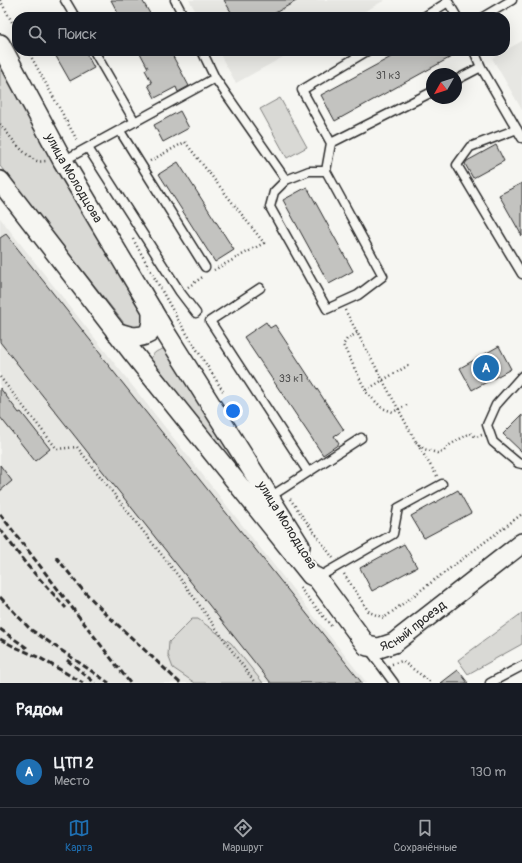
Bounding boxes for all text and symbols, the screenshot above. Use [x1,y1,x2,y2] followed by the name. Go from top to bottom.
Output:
[12,12,510,56] search box
[26,23,48,45] icon: search
[58,25,97,44] text: Поиск
[426,68,462,104] north arrow
[376,69,400,82] house number: 31 к3
[41,130,106,226] street label: улица Молодцова
[473,353,499,383] pin: A
[279,372,303,385] house number: 33 к1
[223,401,243,421] your location
[253,477,320,572] street label: улица Молодцова
[378,597,450,655] street label: Ясный проезд
[16,699,63,720] text: Рядом
[54,754,94,773] text: ЦТП 2
[25,764,33,780] text: A
[470,764,506,780] text: 130 m
[54,773,90,789] text: Место
[65,817,92,854] tab: Карта
[222,817,264,854] tab: Маршрут
[394,817,457,854] tab: Сохранённые

